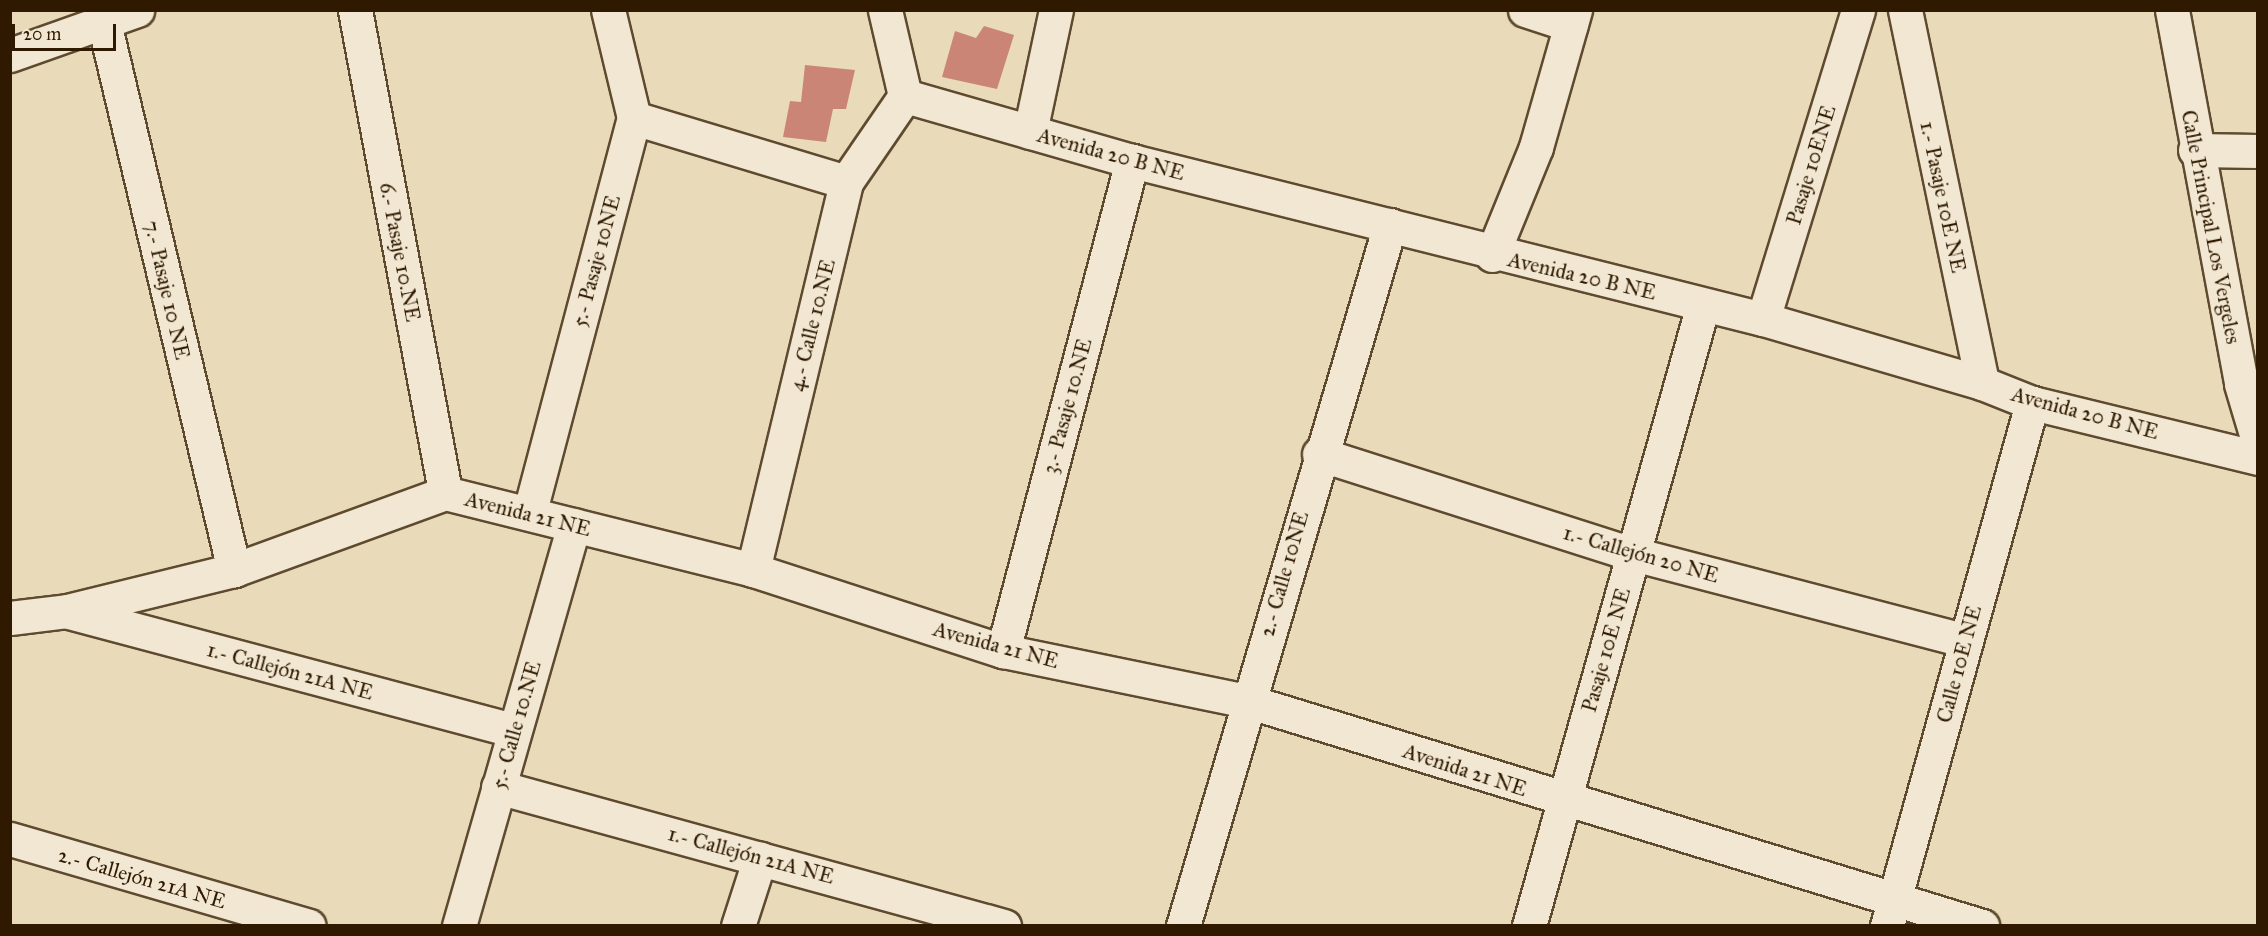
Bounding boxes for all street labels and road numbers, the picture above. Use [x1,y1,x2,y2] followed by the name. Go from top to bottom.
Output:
[1781,102,1841,228] street label: Pasaje 10ENE
[2176,108,2246,346] street label: Calle Principal Los Vergeles
[1915,119,1971,275] street label: 1.- Pasaje 10E NE
[1035,122,1187,186] street label: Avenida 20 B NE
[374,180,426,324] street label: 6.- Pasaje 10.NE
[566,192,626,330] street label: 5.- Pasaje 10NE
[139,218,195,362] street label: 7.- Pasaje 10 NE
[1505,247,1659,305] street label: Avenida 20 B NE
[783,256,841,394] street label: 4.- Calle 10.NE
[1037,336,1097,476] street label: 3.- Pasaje 10.NE
[2009,381,2161,445] street label: Avenida 20 B NE
[462,486,594,542] street label: Avenida 21 NE
[1254,508,1314,640] street label: 2.- Calle 10NE
[1560,520,1722,588] street label: 1.- Callejón 20 NE
[1576,585,1636,715] street label: Pasaje 10E NE
[1931,603,1987,725] street label: Calle 10E NE
[930,616,1062,674] street label: Avenida 21 NE
[204,637,376,705] street label: 1.- Callejón 21A NE
[486,658,546,792] street label: 5.- Calle 10.NE
[1400,738,1530,802] street label: Avenida 21 NE
[665,821,837,889] street label: 1.- Callejón 21A NE
[55,842,229,914] street label: 2.- Callejón 21A NE

